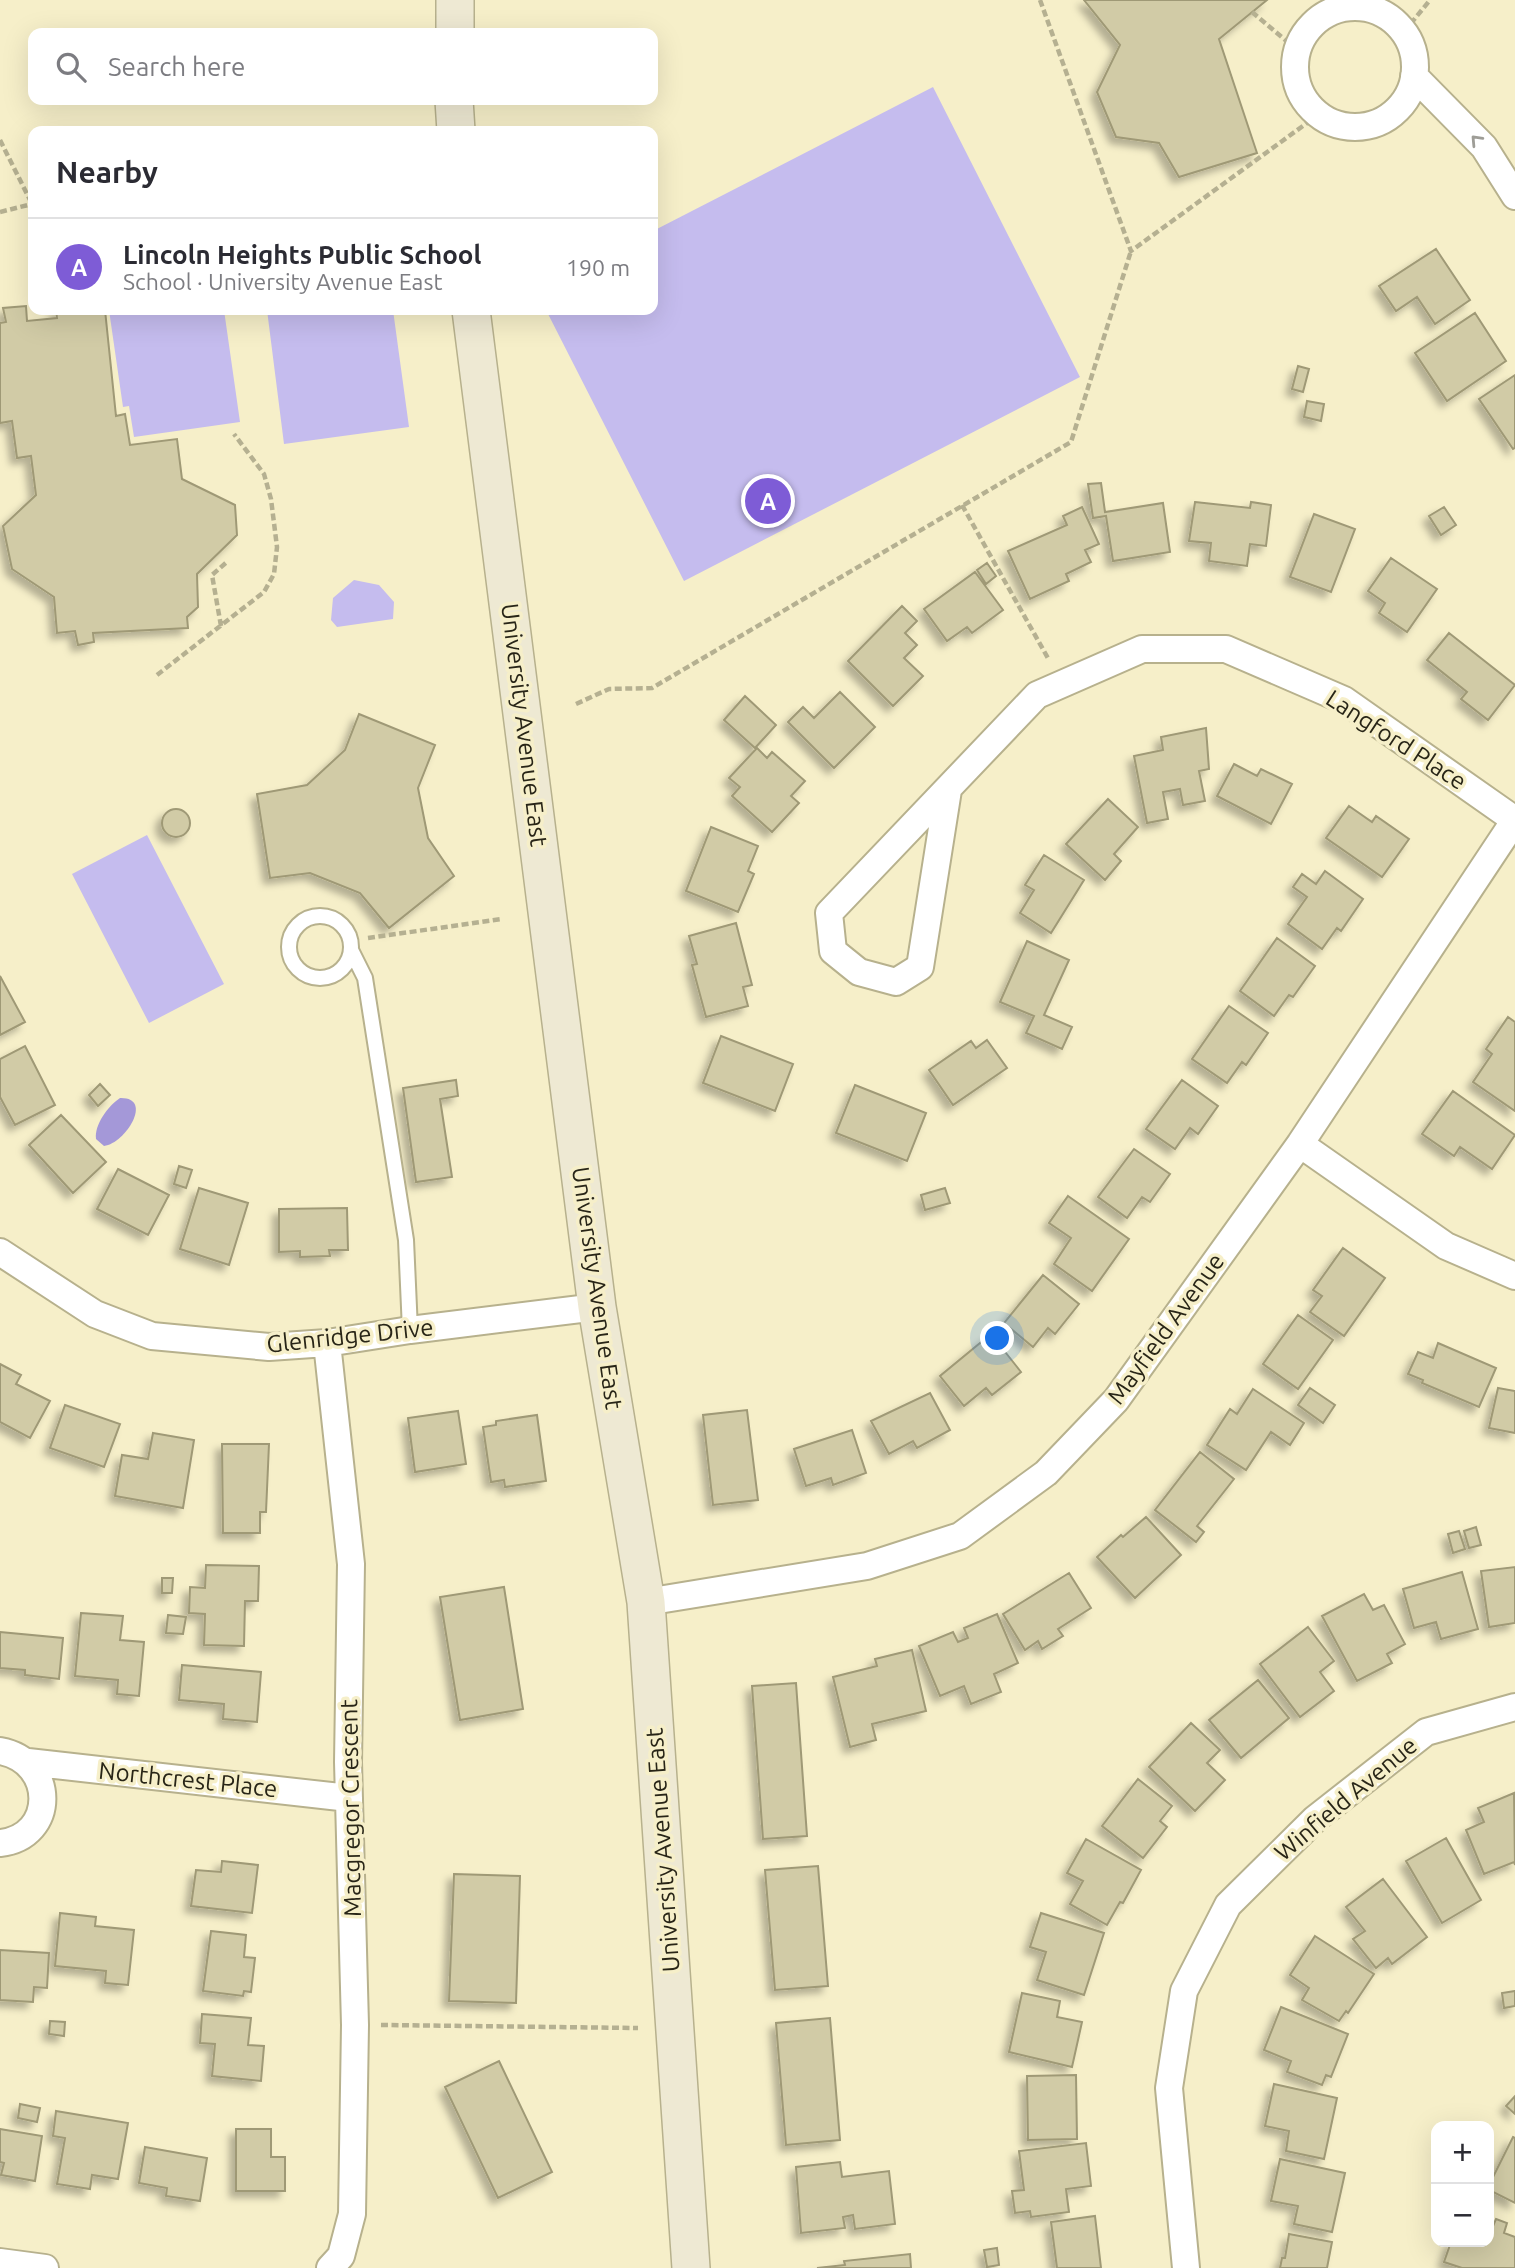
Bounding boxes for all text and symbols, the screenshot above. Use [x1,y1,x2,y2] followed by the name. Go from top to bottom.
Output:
[28,28,658,105] search box
[52,48,90,86] icon: search
[108,52,245,81] text: Search here
[1472,135,1485,148] one-way arrow
[56,155,158,189] text: Nearby
[123,240,481,269] text: Lincoln Heights Public School
[71,255,87,280] text: A
[566,255,630,280] text: 190 m
[123,269,442,294] text: School · University Avenue East
[745,475,791,527] pin: A
[496,602,553,849] street label: University Avenue East
[1321,684,1471,795] street label: Langford Place
[567,1165,628,1411] street label: University Avenue East
[1102,1248,1229,1409] street label: Mayfield Avenue
[265,1313,435,1358] street label: Glenridge Drive
[980,1321,1014,1355] your location
[335,1698,366,1917] street label: Macgregor Crescent
[640,1727,685,1973] street label: University Avenue East
[1269,1731,1422,1866] street label: Winfield Avenue
[97,1757,279,1802] street label: Northcrest Place
[1431,2121,1494,2247] map controls
[1431,2121,1494,2184] button: +
[1431,2184,1494,2247] button: −

